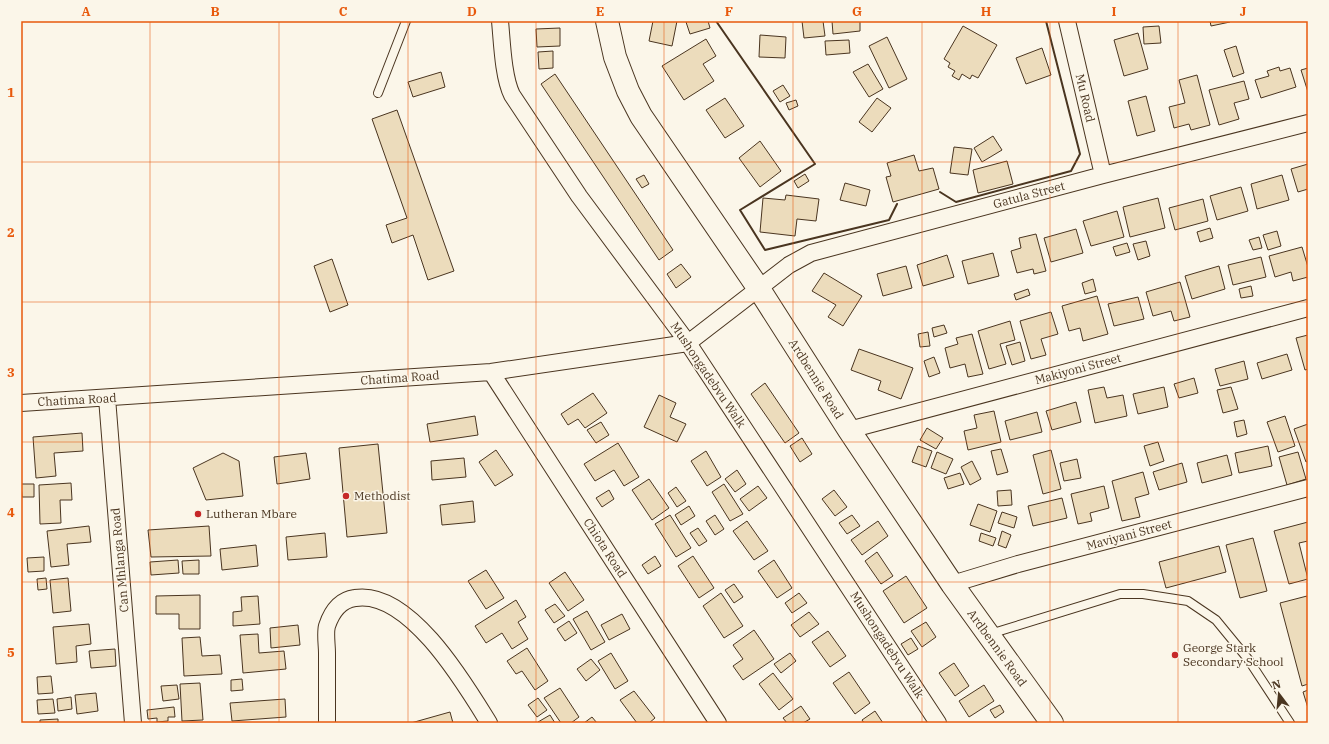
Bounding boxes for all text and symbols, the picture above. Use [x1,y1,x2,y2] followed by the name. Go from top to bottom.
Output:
[81,3,91,20] text: A
[210,3,220,20] text: B
[339,3,348,20] text: C
[467,3,477,20] text: D
[596,3,604,20] text: E
[725,3,733,20] text: F
[852,3,862,20] text: G
[981,3,992,20] text: H
[1112,3,1117,20] text: I
[1240,3,1247,20] text: J
[1073,72,1098,124] street label: Mu Road
[7,84,15,101] text: 1
[991,178,1066,211] street label: Gatula Street
[7,224,15,241] text: 2
[667,319,749,430] street label: Mushongadebvu Walk
[786,336,847,422] street label: Ardbennie Road
[1033,350,1123,387] street label: Makiyoni Street
[7,364,15,381] text: 3
[360,367,440,388] street label: Chatima Road
[37,390,117,409] street label: Chatima Road
[354,488,411,503] place label: Methodist
[341,491,351,501] marker: Methodist
[7,504,15,521] text: 4
[206,506,297,521] place label: Lutheran Mbare
[107,507,132,613] street label: Can Mhlanga Road
[193,509,203,519] marker: Lutheran Mbare
[581,515,630,580] street label: Chiota Road
[1085,516,1173,553] street label: Maviyani Street
[847,589,928,701] street label: Mushongadebvu Walk
[964,606,1030,689] street label: Ardbennie Road
[1183,640,1284,669] place label: George Stark Secondary School
[7,644,15,661] text: 5
[1170,650,1180,660] marker: George Stark Secondary School
[1259,674,1299,714] north arrow
[1270,676,1283,692] text: N

